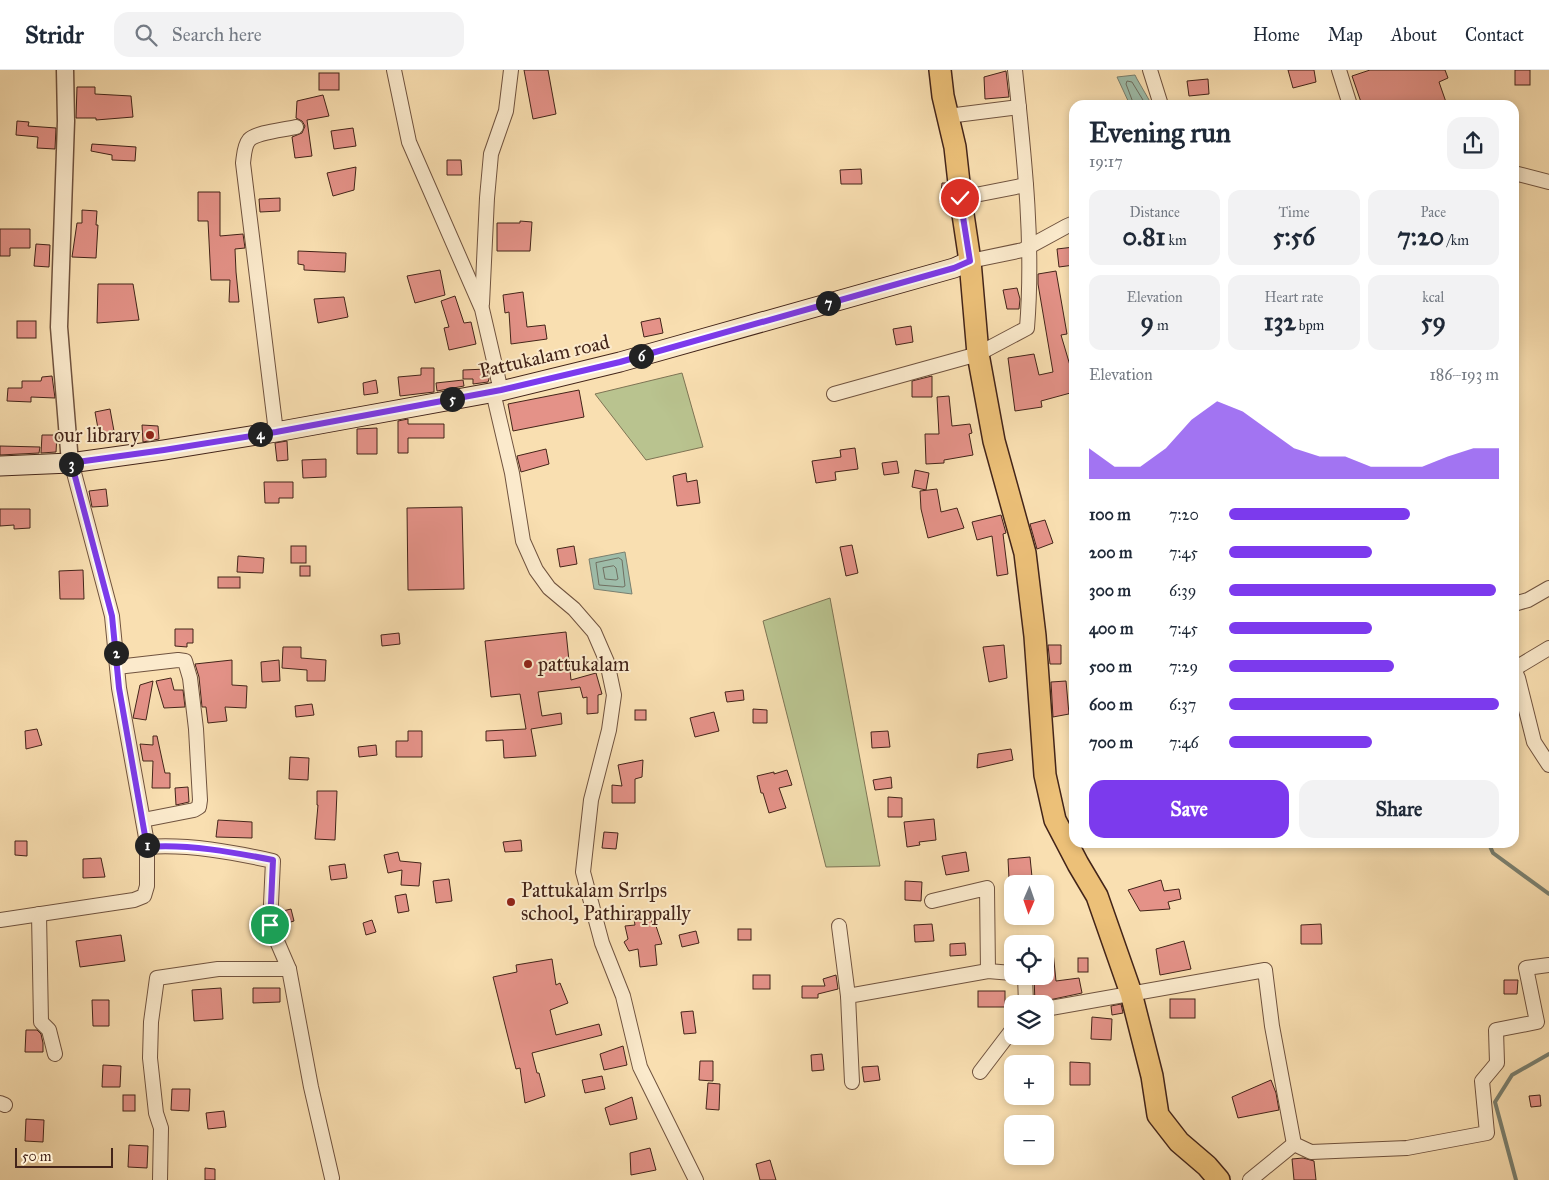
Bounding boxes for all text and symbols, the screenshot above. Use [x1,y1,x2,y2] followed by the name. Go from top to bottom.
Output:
[114,12,464,57] search box
[25,20,84,50] text: Stridr
[132,21,160,49] icon: search
[172,23,262,46] text: Search here
[1253,24,1300,46] text: Home
[1328,24,1363,46] text: Map
[1391,24,1437,46] text: About
[1465,24,1524,46] text: Contact
[1089,115,1231,150] text: Evening run
[1447,117,1499,169] button: share
[1089,152,1123,171] text: 19:17
[939,177,981,219] pin
[946,184,974,212] icon: check
[1130,204,1180,221] text: Distance
[1278,204,1309,221] text: Time
[1421,204,1446,221] text: Pace
[1123,221,1165,252] text: 0.81
[1273,221,1315,252] text: 5:56
[1398,221,1444,252] text: 7:20
[1165,232,1187,249] text: km
[1444,232,1469,249] text: /km
[1127,289,1182,306] text: Elevation
[1265,289,1323,306] text: Heart rate
[1422,289,1444,306] text: kcal
[816,290,840,316] pin: 7
[825,295,832,312] text: 7
[1141,306,1154,337] text: 9
[1264,306,1296,337] text: 132
[1421,306,1446,337] text: 59
[1154,317,1169,334] text: m
[1296,317,1324,334] text: bpm
[476,329,612,383] street label: Pattukalam road
[628,344,654,368] pin: 6
[638,348,645,365] text: 6
[1089,365,1153,384] text: Elevation
[1430,365,1499,384] text: 186–193 m
[440,386,464,412] pin: 5
[449,391,456,408] text: 5
[248,422,272,446] pin: 4
[54,423,141,447] place label: our library
[257,426,264,443] text: 4
[144,429,156,441] marker: our library
[58,452,84,476] pin: 3
[69,456,74,473] text: 3
[1089,505,1131,524] text: 100 m
[1169,505,1199,524] text: 7:20
[1089,543,1132,562] text: 200 m
[1169,543,1198,562] text: 7:45
[1089,581,1131,600] text: 300 m
[1169,581,1196,600] text: 6:39
[1089,619,1133,638] text: 400 m
[1169,619,1198,638] text: 7:45
[104,640,128,666] pin: 2
[113,645,120,662] text: 2
[537,652,630,676] place label: pattukalam
[1089,657,1132,676] text: 500 m
[1169,657,1198,676] text: 7:29
[522,658,534,670] marker: pattukalam
[1089,695,1133,714] text: 600 m
[1169,695,1196,714] text: 6:37
[1089,733,1133,752] text: 700 m
[1169,733,1199,752] text: 7:46
[1089,780,1289,838] button: Save
[1299,780,1499,838] button: Share
[134,832,160,858] pin: 1
[145,837,150,854] text: 1
[1004,875,1054,925] north arrow
[1004,875,1054,1165] map controls
[521,878,691,925] place label: Pattukalam Srrlps school, Pathirappally
[505,896,517,908] marker: Pattukalam Srrlps school, Pathirappally
[249,904,291,946] pin
[256,911,284,939] icon: arrive
[1004,935,1054,985] button: locate
[1004,995,1054,1045] button: layers
[1004,1055,1054,1105] button: +
[1004,1115,1054,1165] button: −
[15,1145,112,1168] scale bar
[22,1148,51,1165] text: 50 m

